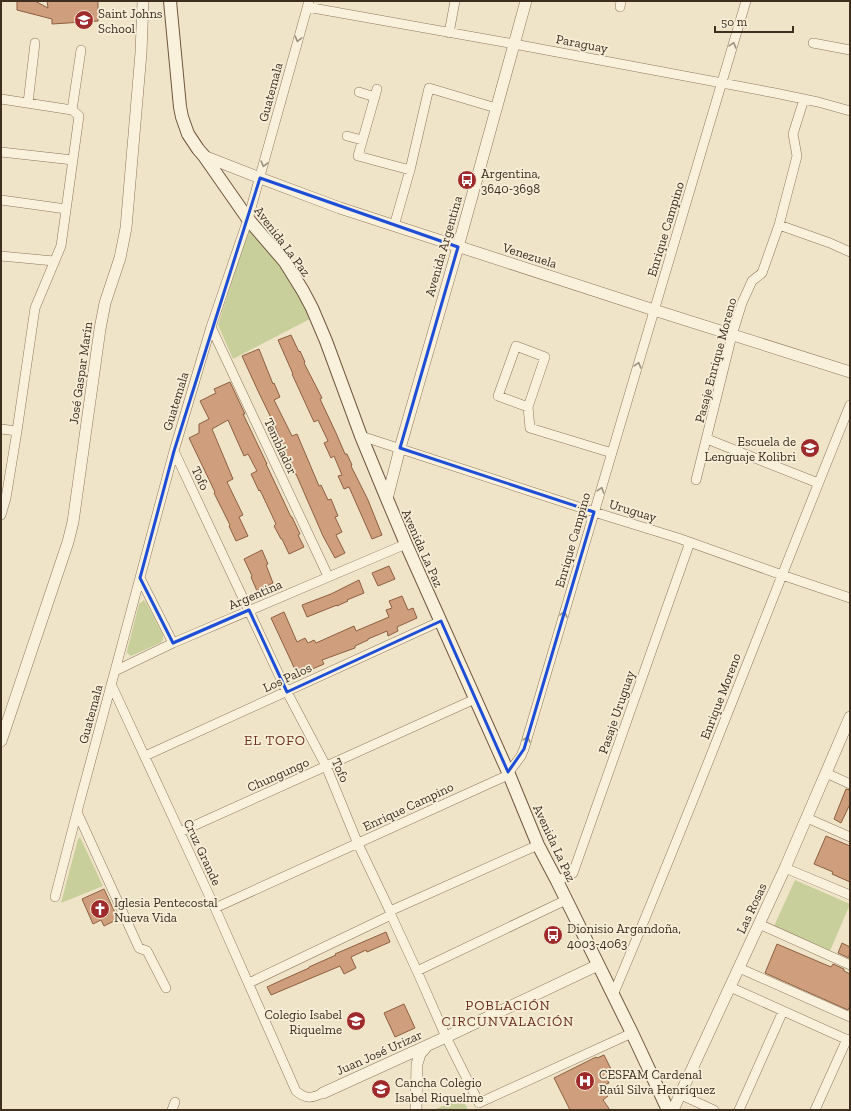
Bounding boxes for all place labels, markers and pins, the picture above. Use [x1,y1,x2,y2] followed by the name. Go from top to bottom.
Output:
[98,6,163,36] place label: Saint Johns School
[73,9,95,31] school or university icon: Saint Johns School
[481,166,540,196] place label: Argentina, 3640-3698
[456,169,478,191] bus stop icon: Argentina, 3640-3698
[704,434,796,465] place label: Escuela de Lenguaje Kolibri
[799,437,821,459] school or university icon: Escuela de Lenguaje Kolibri
[114,895,218,925] place label: Iglesia Pentecostal Nueva Vida
[89,898,111,920] church icon: Iglesia Pentecostal Nueva Vida
[567,921,681,951] place label: Dionisio Argandoña, 4003-4063
[542,924,564,946] bus stop icon: Dionisio Argandoña, 4003-4063
[264,1007,343,1037] place label: Colegio Isabel Riquelme
[345,1010,367,1032] school or university icon: Colegio Isabel Riquelme
[599,1067,715,1097] place label: CESFAM Cardenal Raúl Silva Henríquez
[574,1070,596,1092] hospital icon: CESFAM Cardenal Raúl Silva Henríquez
[395,1075,483,1105] place label: Cancha Colegio Isabel Riquelme
[370,1078,392,1100] school or university icon: Cancha Colegio Isabel Riquelme

